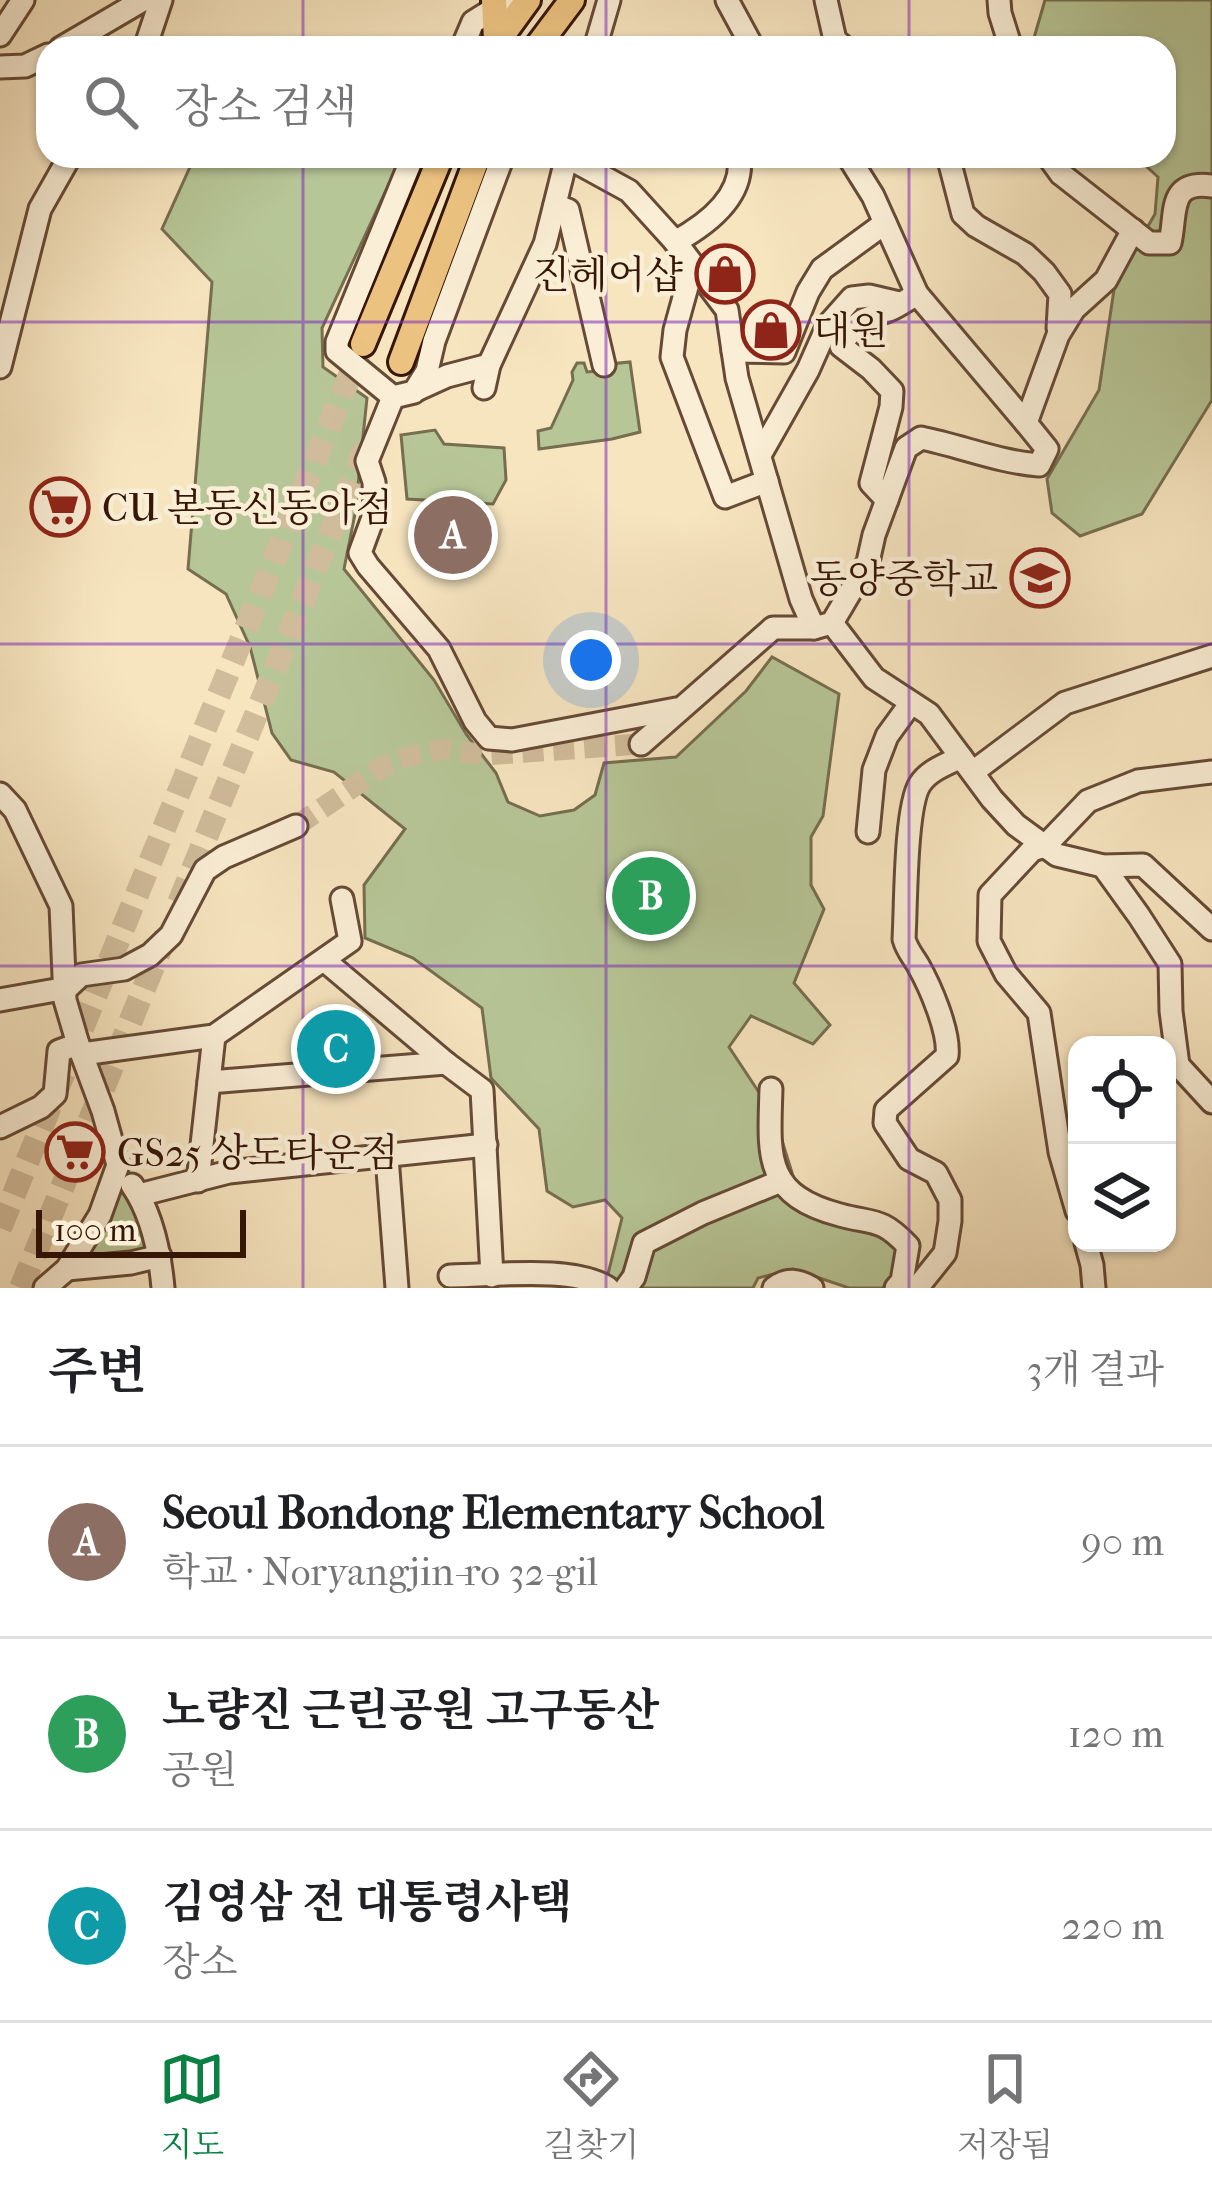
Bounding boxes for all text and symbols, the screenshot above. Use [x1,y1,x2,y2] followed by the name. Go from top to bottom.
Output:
[36,36,1176,168] search box
[78,69,144,135] icon: search
[174,81,358,134] text: 장소 검색
[694,243,756,305] shop icon: 진헤어샵
[532,252,683,298] place label: 진헤어샵
[740,299,802,361] shop icon: 대원
[813,308,888,354] place label: 대원
[29,476,91,538] supermarket icon: CU 본동신동아점
[102,485,393,531] place label: CU 본동신동아점
[414,490,492,580] pin: A
[1009,547,1071,609] school or university icon: 동양중학교
[810,556,998,602] place label: 동양중학교
[561,630,621,690] your location
[612,851,690,941] pin: B
[297,1004,375,1094] pin: C
[1068,1036,1176,1252] map controls
[1068,1036,1176,1144] button: locate
[44,1121,106,1183] supermarket icon: GS25 상도타운점
[117,1130,398,1176] place label: GS25 상도타운점
[1068,1144,1176,1252] button: layers
[36,1204,246,1257] scale bar
[54,1211,137,1250] text: 100 m
[48,1341,147,1401] text: 주변
[1027,1347,1164,1393] text: 3개 결과
[162,1487,824,1540] text: Seoul Bondong Elementary School
[74,1519,100,1565] text: A
[1081,1519,1164,1565] text: 90 m
[162,1549,598,1595] text: 학교 · Noryangjin-ro 32-gil
[162,1684,659,1737] text: 노량진 근린공원 고구동산
[74,1711,100,1757] text: B
[1068,1711,1164,1757] text: 120 m
[162,1747,237,1793] text: 공원
[162,1876,573,1929] text: 김영삼 전 대통령사택
[74,1903,100,1949] text: C
[1062,1903,1164,1949] text: 220 m
[162,1939,237,1985] text: 장소
[159,2046,225,2165] tab: 지도
[543,2046,639,2165] tab: 길찾기
[957,2046,1053,2165] tab: 저장됨

